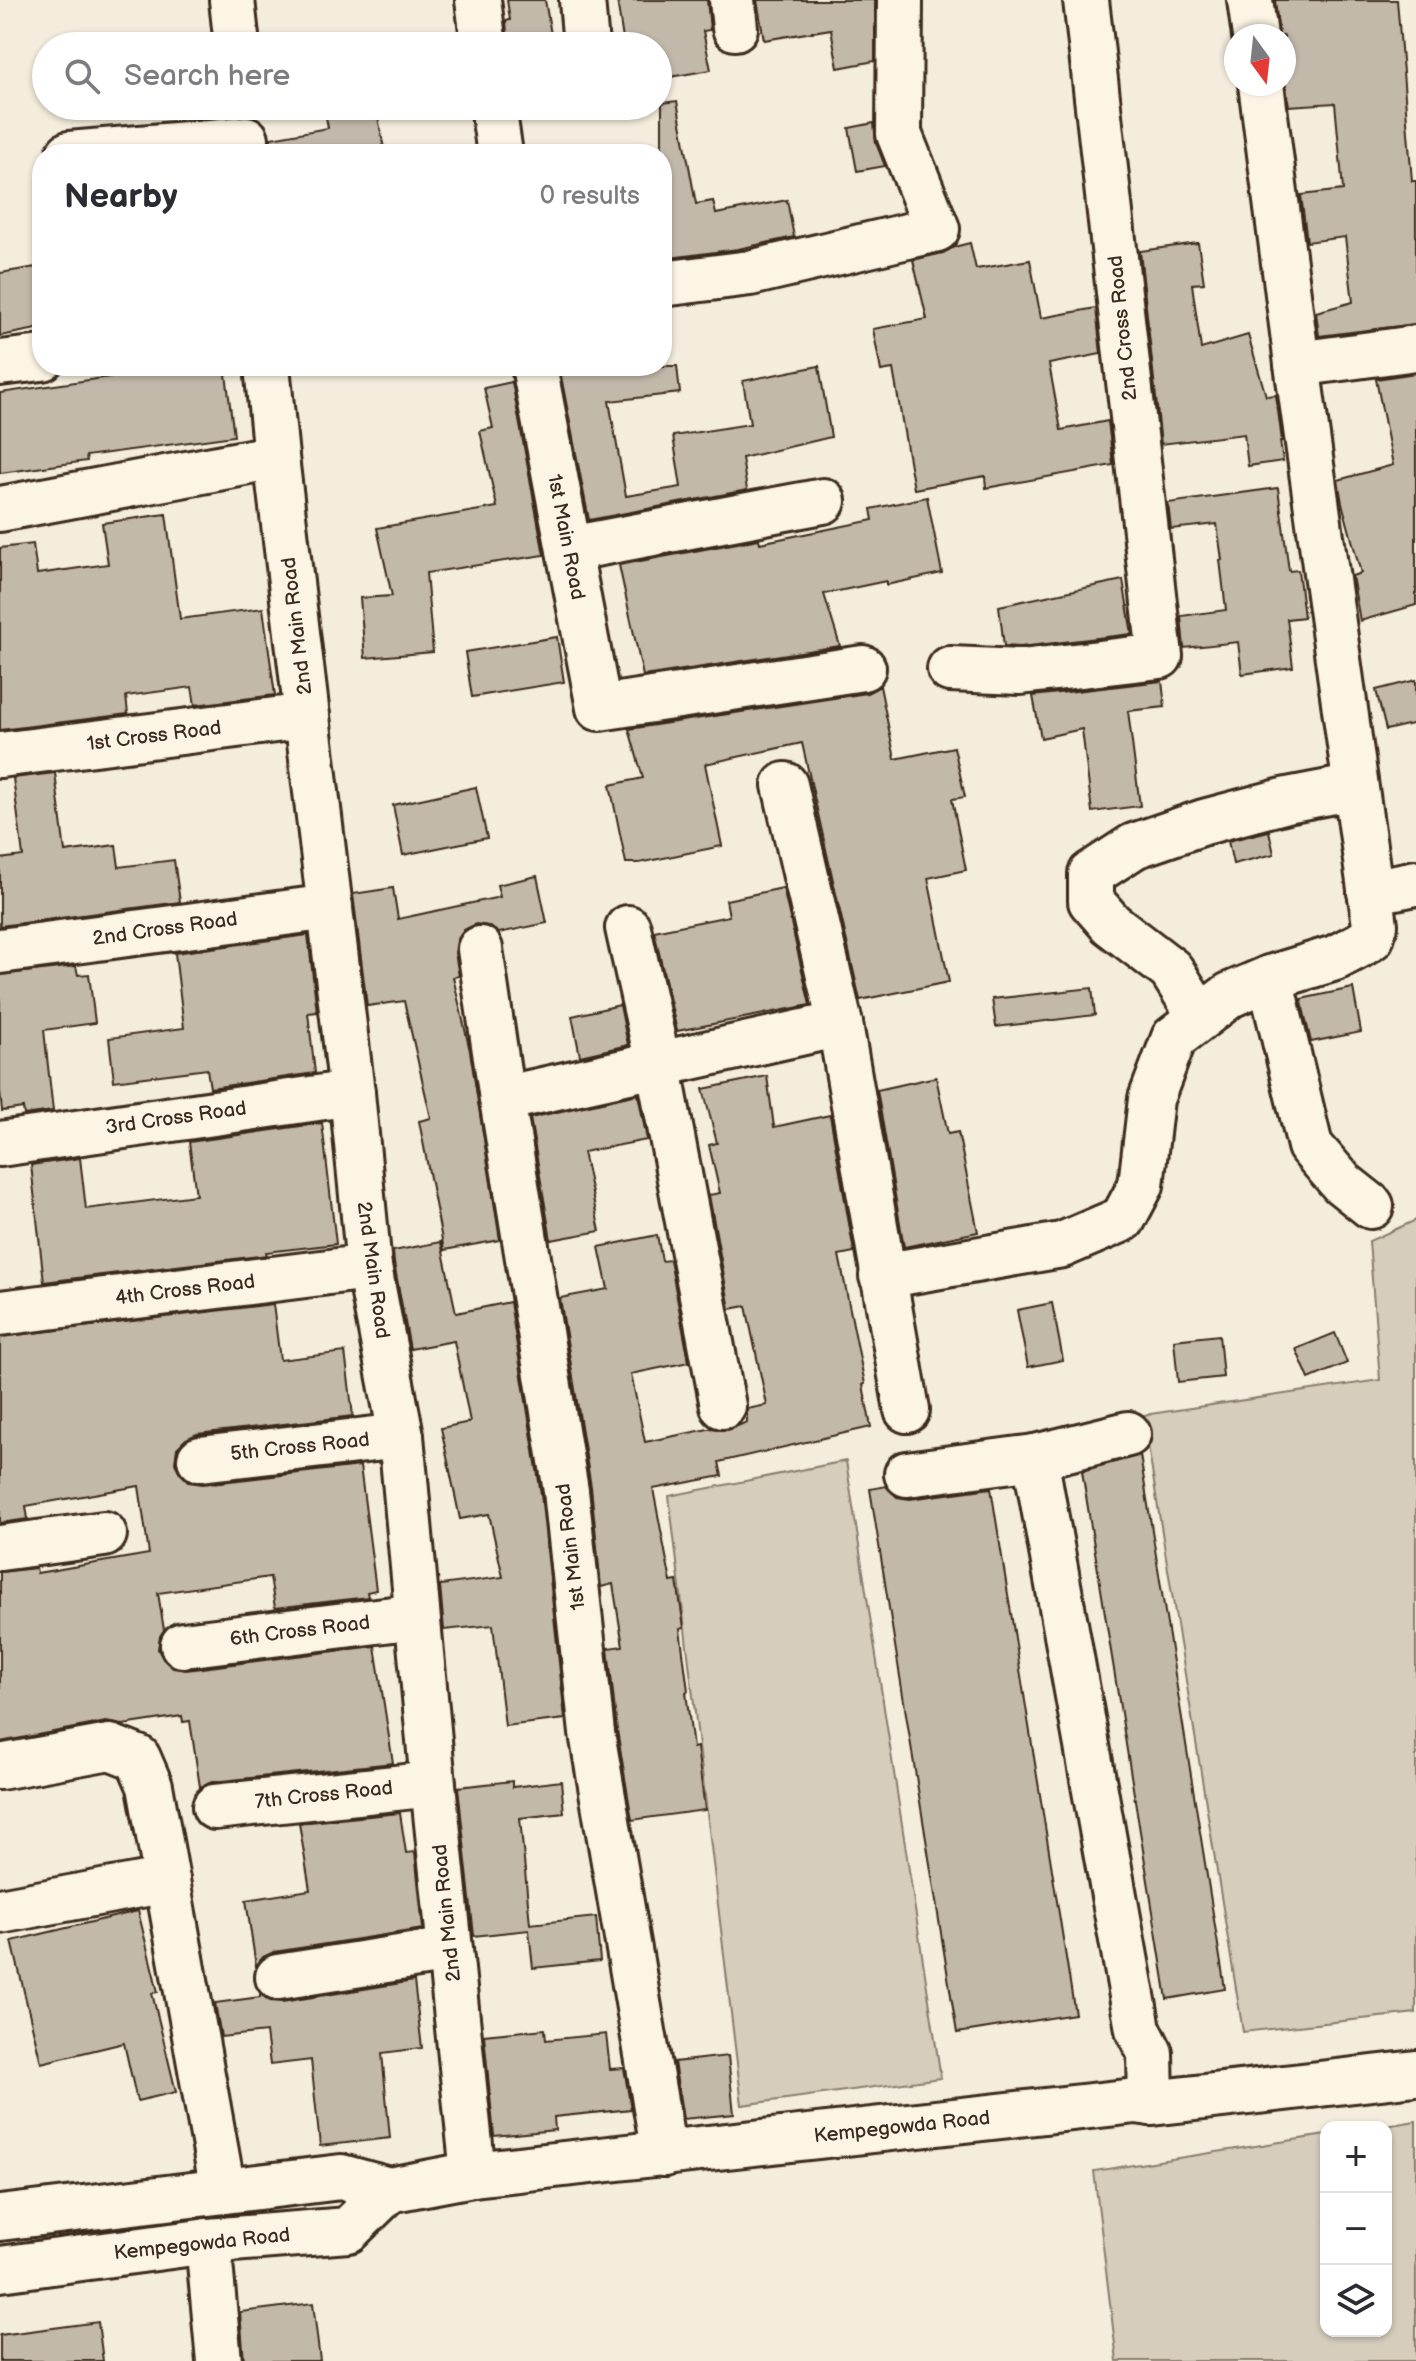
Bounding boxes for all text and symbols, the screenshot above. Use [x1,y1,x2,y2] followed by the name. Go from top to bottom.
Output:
[1224,24,1296,96] north arrow
[32,32,672,120] search box
[60,54,104,98] icon: search
[124,58,290,94] text: Search here
[64,176,178,217] text: Nearby
[540,181,640,212] text: 0 results
[1103,254,1143,402] street label: 2nd Cross Road
[542,472,590,602] street label: 1st Main Road
[277,556,317,696] street label: 2nd Main Road
[85,716,223,756] street label: 1st Cross Road
[91,907,239,951] street label: 2nd Cross Road
[104,1096,248,1140] street label: 3rd Cross Road
[351,1200,395,1340] street label: 2nd Main Road
[114,1270,256,1310] street label: 4th Cross Road
[229,1428,371,1466] street label: 5th Cross Road
[551,1482,591,1612] street label: 1st Main Road
[229,1611,371,1651] street label: 6th Cross Road
[254,1776,394,1814] street label: 7th Cross Road
[428,1843,466,1983] street label: 2nd Main Road
[813,2106,991,2148] street label: Kempegowda Road
[1320,2121,1392,2337] map controls
[1320,2121,1392,2193] button: +
[1320,2193,1392,2265] button: −
[113,2223,291,2265] street label: Kempegowda Road
[1320,2265,1392,2337] button: layers

